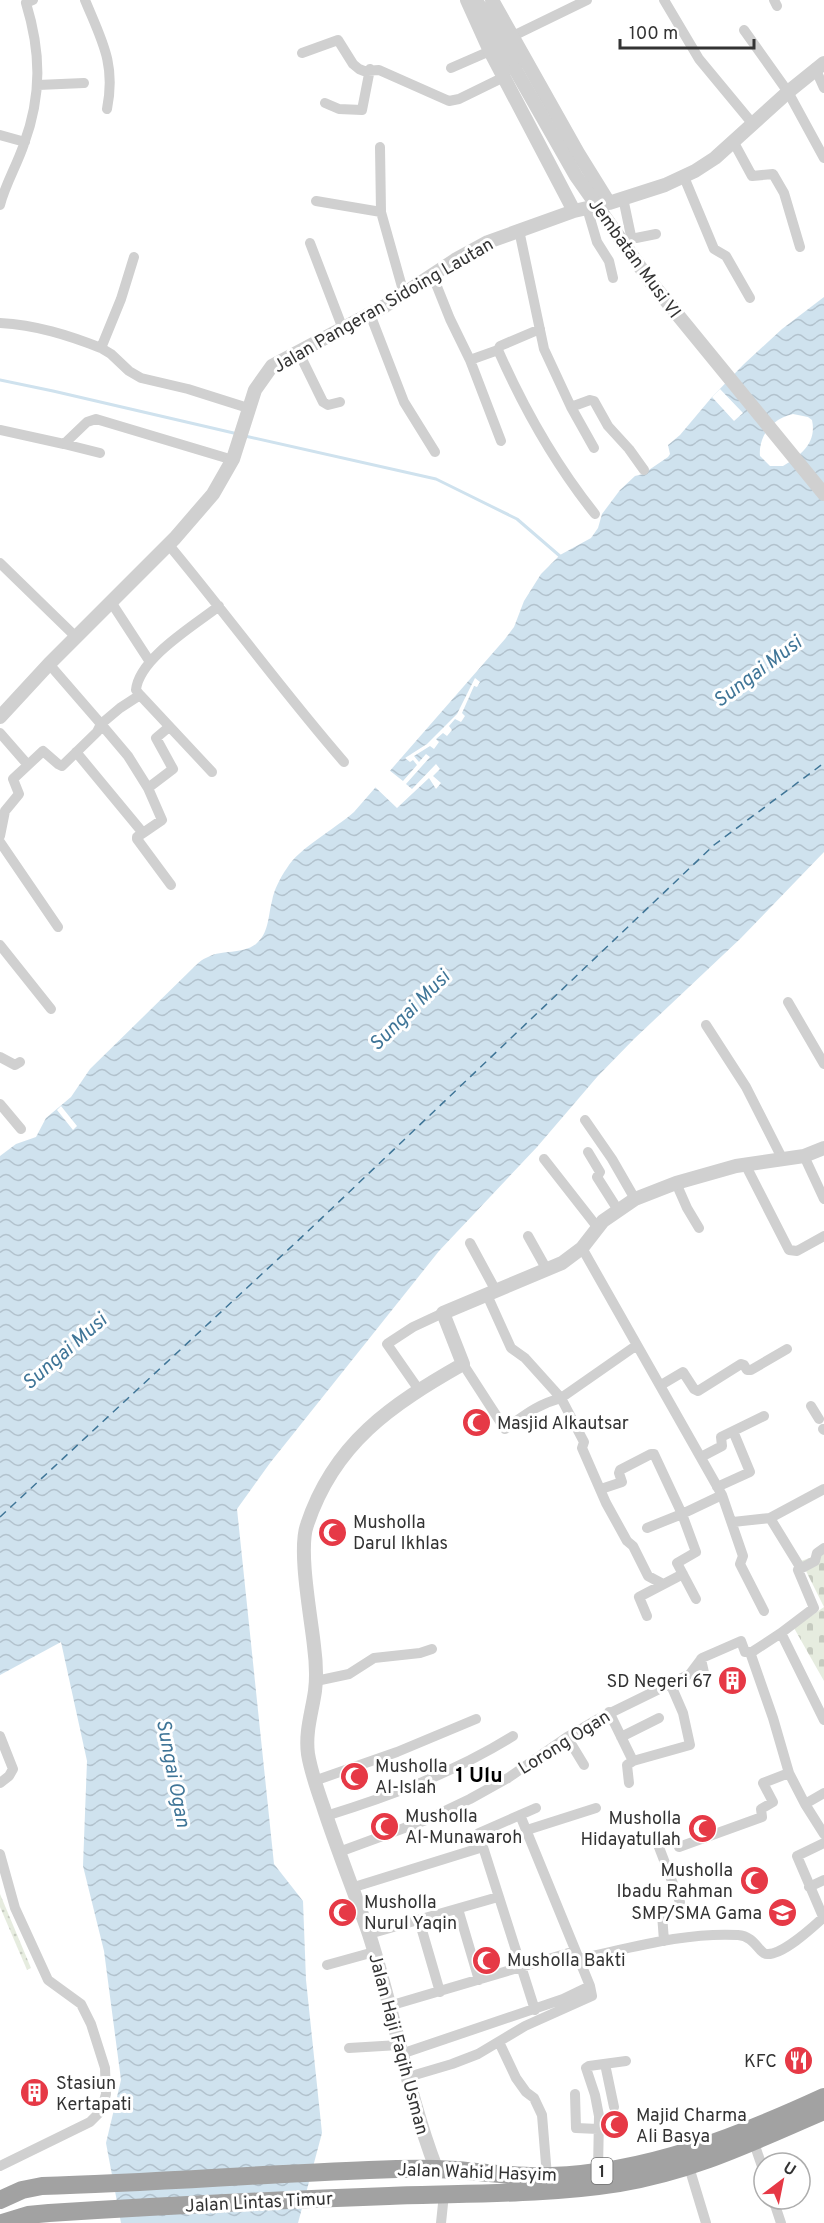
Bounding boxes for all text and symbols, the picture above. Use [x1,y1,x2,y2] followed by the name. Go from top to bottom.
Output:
[620,12,754,50] scale bar
[629,23,678,46] text: 100 m
[582,194,685,324] street label: Jembatan Musi VI
[269,234,498,379] street label: Jalan Pangeran Sidoing Lautan
[709,630,809,714] water label: Sungai Musi
[364,965,457,1057] water label: Sungai Musi
[17,1308,114,1397] water label: Sungai Musi
[460,1407,492,1439] mosque icon: Masjid Alkautsar
[497,1413,629,1436] place label: Masjid Alkautsar
[353,1512,448,1556] place label: Musholla Darul Ikhlas
[316,1516,348,1548] mosque icon: Musholla Darul Ikhlas
[717,1665,749,1697] building icon: SD Negeri 67
[607,1671,712,1694] place label: SD Negeri 67
[514,1706,615,1781] street label: Lorong Ogan
[149,1717,195,1830] water label: Sungai Ogan
[375,1756,447,1800] place label: Musholla Al-Islah
[338,1760,370,1792] mosque icon: Musholla Al-Islah
[455,1763,503,1790] district label: 1 Ulu
[405,1806,522,1850] place label: Musholla Al-Munawaroh
[580,1808,681,1852] place label: Musholla Hidayatullah
[368,1810,400,1842] mosque icon: Musholla Al-Munawaroh
[686,1812,718,1844] mosque icon: Musholla Hidayatullah
[617,1860,733,1904] place label: Musholla Ibadu Rahman
[738,1864,770,1896] mosque icon: Musholla Ibadu Rahman
[364,1892,457,1936] place label: Musholla Nurul Yaqin
[327,1896,359,1928] mosque icon: Musholla Nurul Yaqin
[767,1897,799,1929] school or university icon: SMP/SMA Gama
[631,1903,762,1926] place label: SMP/SMA Gama
[470,1944,502,1976] mosque icon: Musholla Bakti
[507,1950,625,1973] place label: Musholla Bakti
[362,1951,433,2138] street label: Jalan Haji Faqih Usman
[782,2045,814,2077] restaurant icon: KFC
[744,2051,777,2074] place label: KFC
[56,2073,132,2117] place label: Stasiun Kertapati
[19,2077,51,2109] building icon: Stasiun Kertapati
[636,2105,747,2149] place label: Majid Charma Ali Basya
[599,2109,631,2141] mosque icon: Majid Charma Ali Basya
[752,2151,812,2211] north arrow
[592,2158,612,2184] road number: 1
[779,2158,799,2181] text: U
[397,2159,557,2188] street label: Jalan Wahid Hasyim
[184,2188,334,2219] street label: Jalan Lintas Timur

